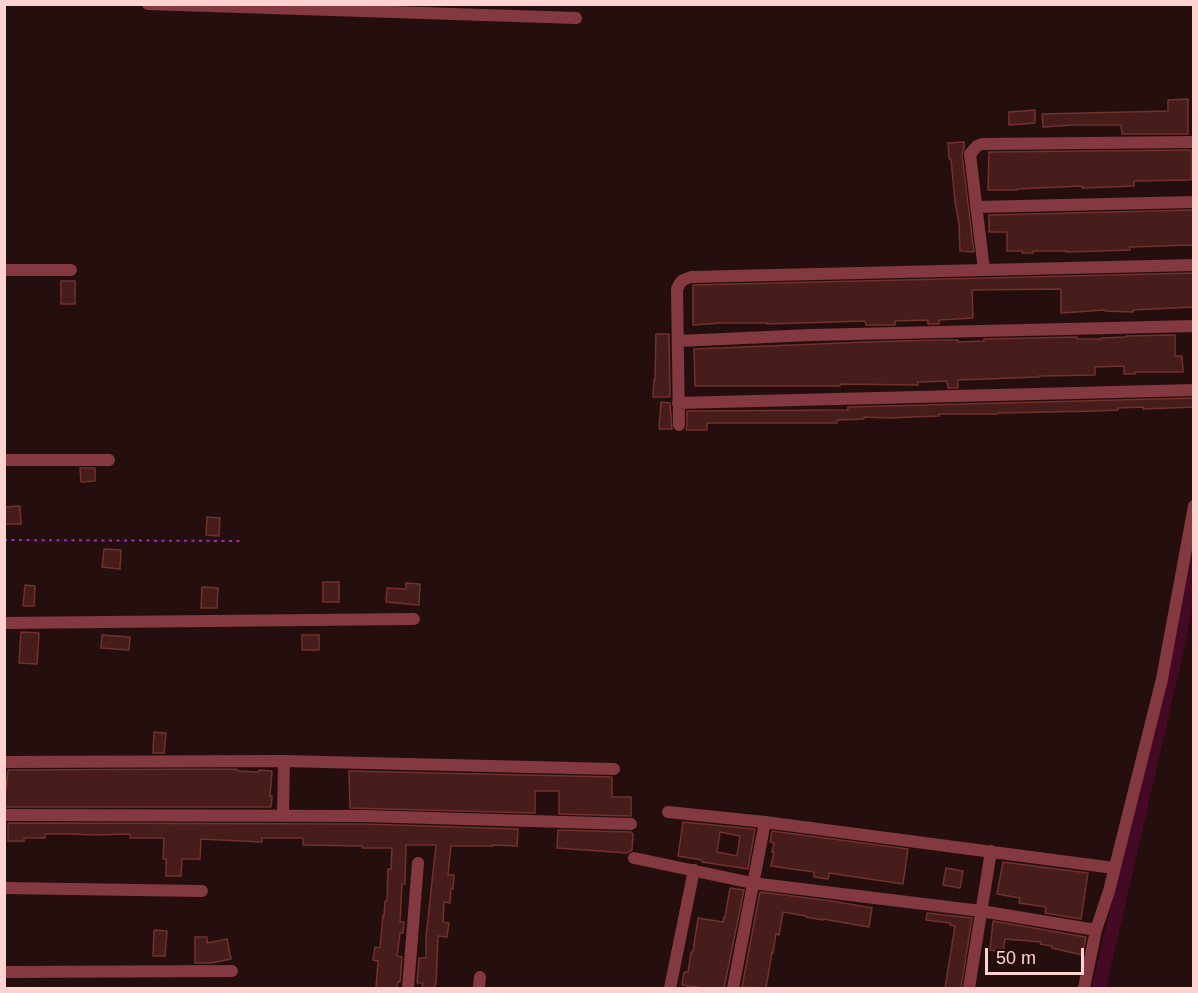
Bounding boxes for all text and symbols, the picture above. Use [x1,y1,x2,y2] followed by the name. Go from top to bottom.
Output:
[988,936,1087,974] scale bar
[996,948,1036,968] text: 50 m

